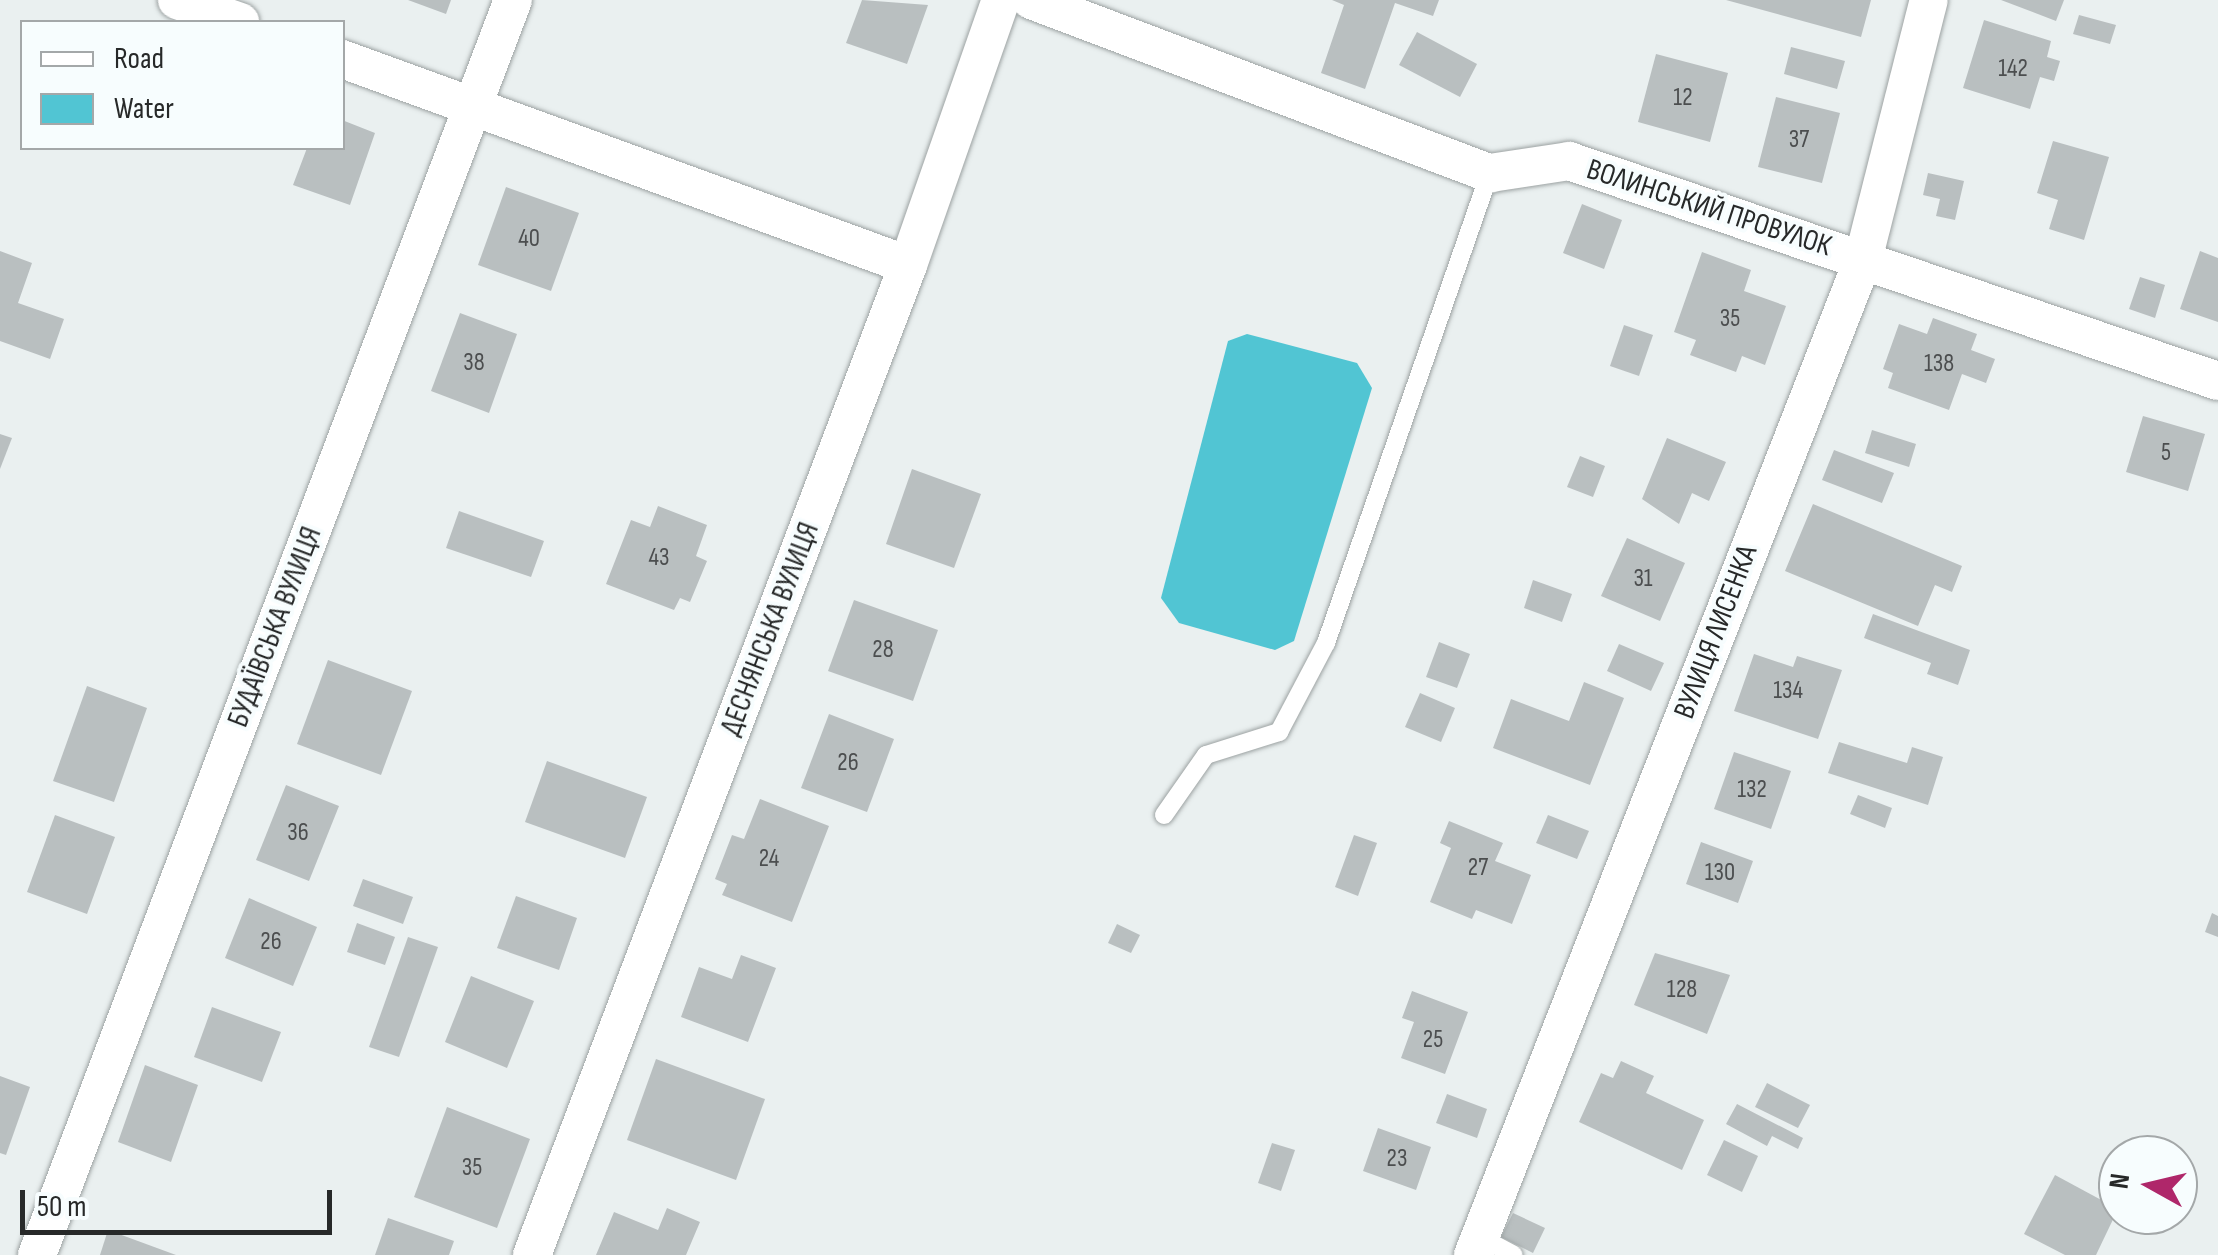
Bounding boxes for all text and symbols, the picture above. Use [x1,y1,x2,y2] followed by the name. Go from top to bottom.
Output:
[20,20,345,150] legend
[114,41,164,77] text: Road
[1998,54,2028,84] house number: 142
[1673,83,1693,113] house number: 12
[114,91,174,127] text: Water
[1789,125,1809,155] house number: 37
[1582,151,1836,265] street label: ВОЛИНСЬКИЙ ПРОВУЛОК
[518,224,540,254] house number: 40
[1720,304,1740,334] house number: 35
[463,348,485,378] house number: 38
[1924,349,1954,379] house number: 138
[2161,438,2171,468] house number: 5
[713,517,827,741] street label: ДЕСНЯНСЬКА ВУЛИЦЯ
[220,522,330,732] street label: БУДАЇВСЬКА ВУЛИЦЯ
[1666,540,1766,724] street label: ВУЛИЦЯ ЛИСЕНКА
[648,543,670,573] house number: 43
[1633,564,1653,594] house number: 31
[872,635,894,665] house number: 28
[1773,676,1803,706] house number: 134
[837,748,859,778] house number: 26
[1737,775,1767,805] house number: 132
[287,818,309,848] house number: 36
[759,844,779,874] house number: 24
[1468,853,1488,883] house number: 27
[1705,858,1735,888] house number: 130
[260,927,282,957] house number: 26
[1667,975,1697,1005] house number: 128
[1423,1025,1443,1055] house number: 25
[2098,1135,2198,1235] north arrow
[1387,1144,1407,1174] house number: 23
[462,1153,482,1183] house number: 35
[25,1170,338,1232] scale bar
[2102,1171,2137,1191] text: N
[37,1189,86,1225] text: 50 m

